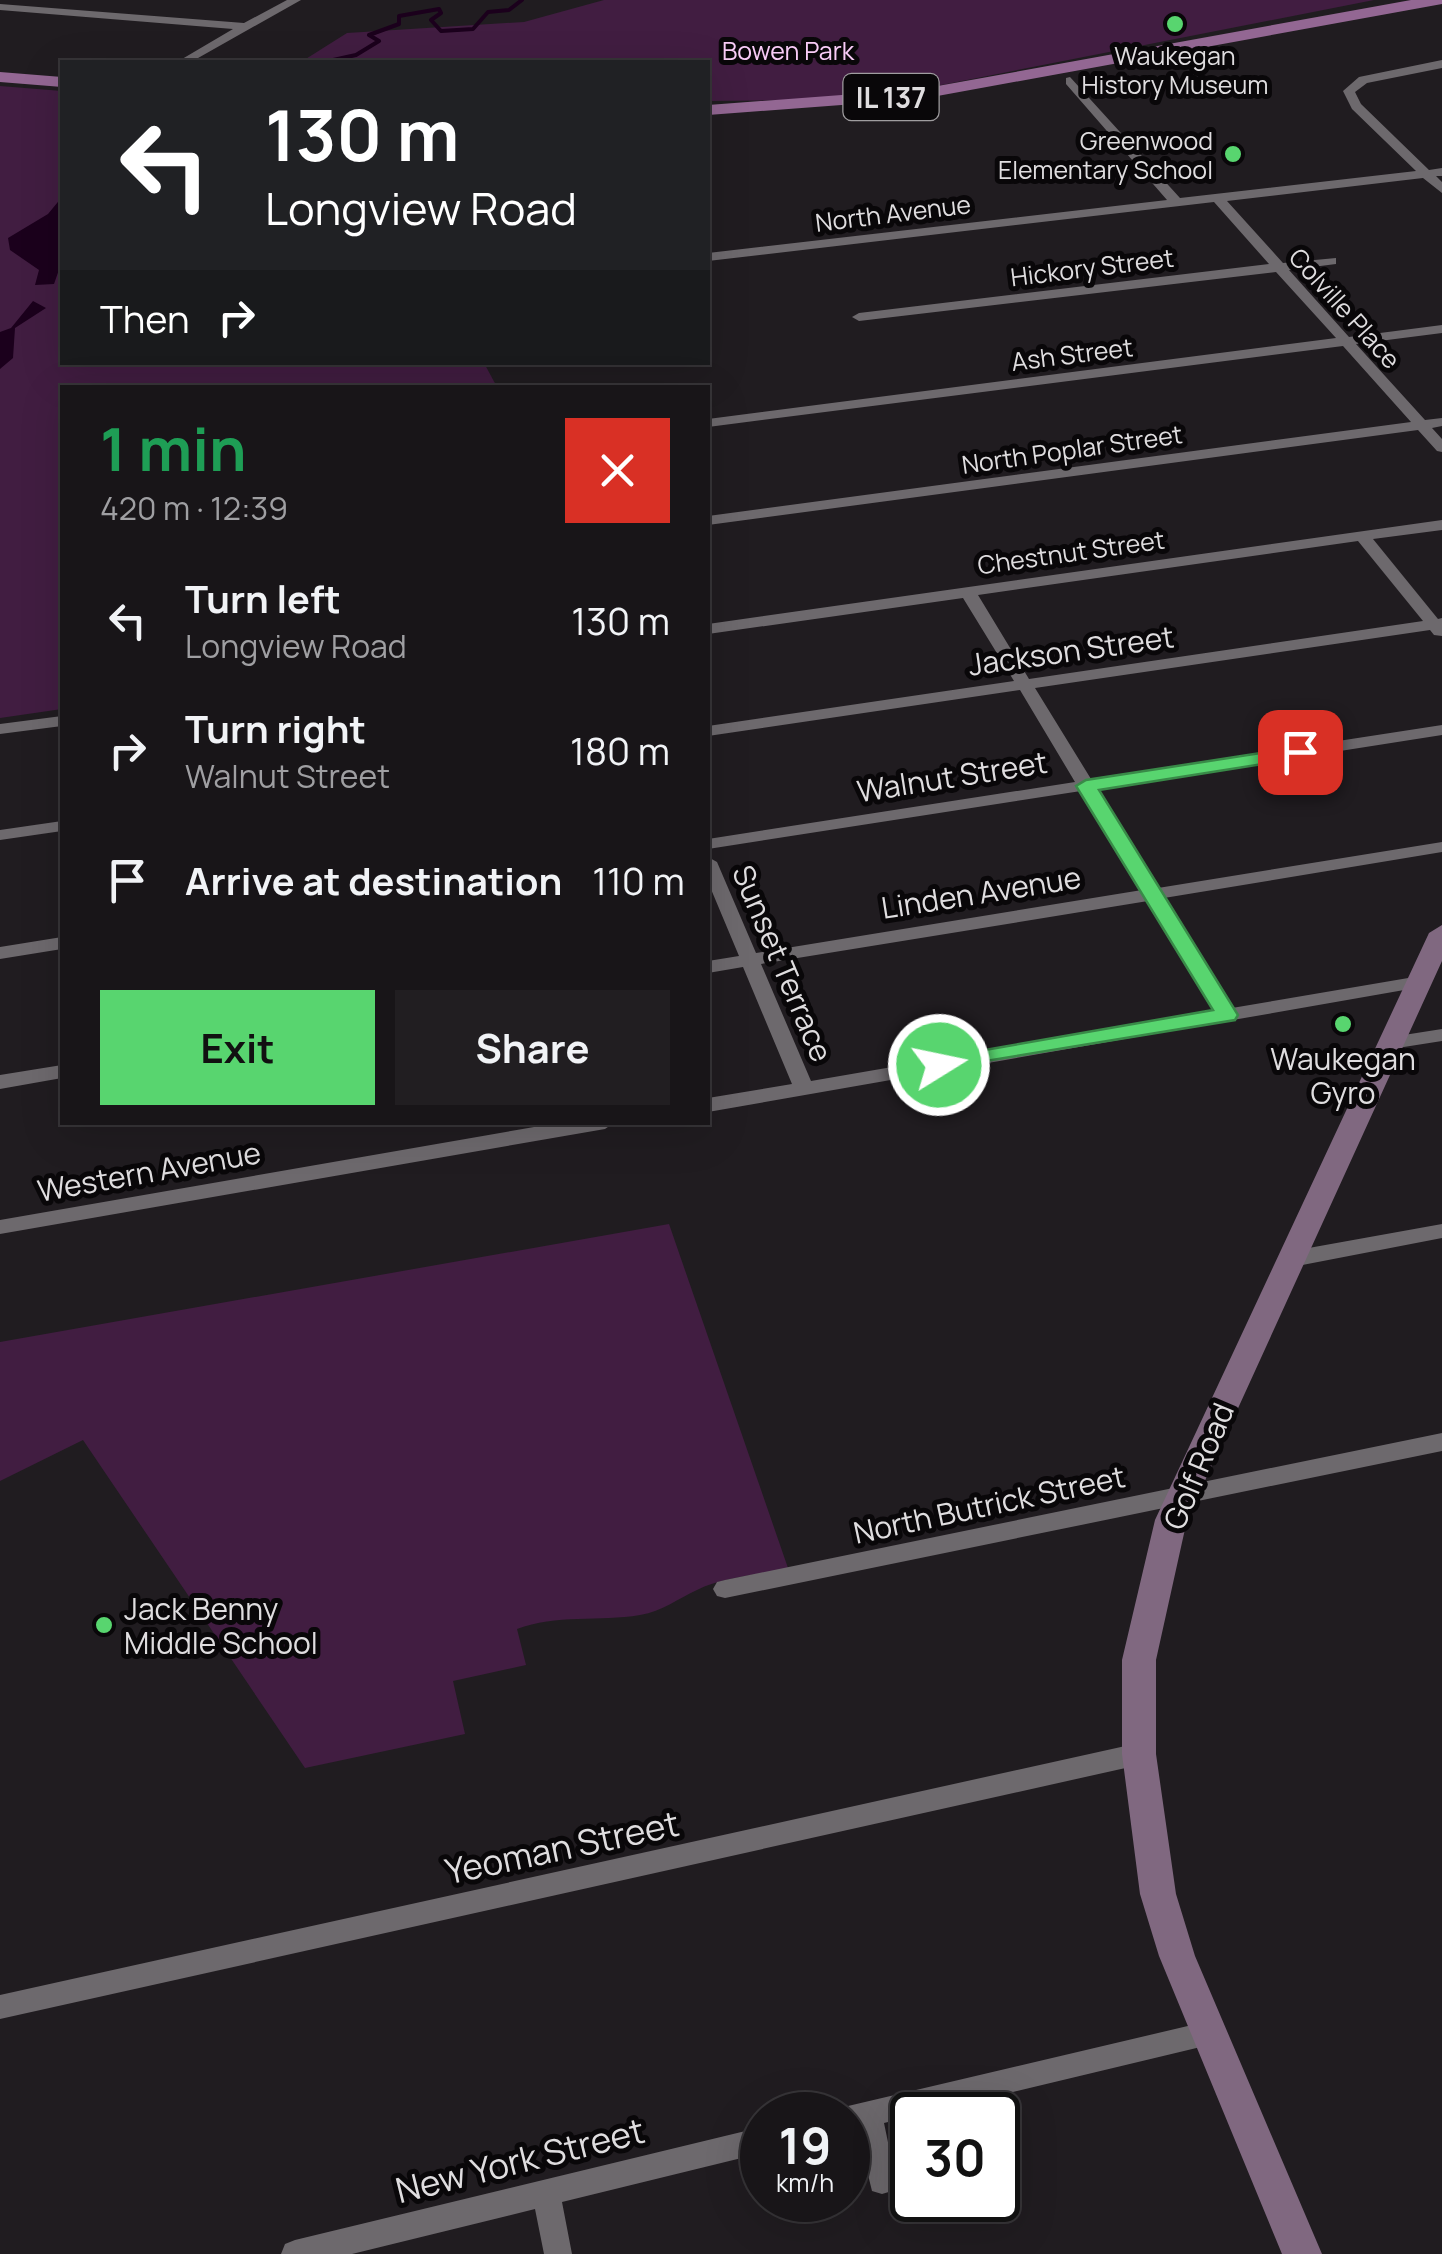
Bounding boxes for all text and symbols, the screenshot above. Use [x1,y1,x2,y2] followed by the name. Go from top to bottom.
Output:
[1164,13,1186,35] marker: Waukegan History Museum
[722,33,855,68] park label: Bowen Park
[1081,38,1269,102] place label: Waukegan History Museum
[844,74,938,120] road number: IL 137
[265,86,459,182] text: 130 m
[100,100,230,230] icon: left
[998,123,1213,187] place label: Greenwood Elementary School
[1222,143,1244,165] marker: Greenwood Elementary School
[265,177,577,239] text: Longview Road
[813,186,973,240] street label: North Avenue
[1008,240,1176,294] street label: Hickory Street
[1281,240,1409,376] street label: Colville Place
[209,290,264,345] icon: right
[100,292,189,344] text: Then
[1009,329,1135,379] street label: Ash Street
[100,407,247,489] text: 1 min
[959,416,1185,482] street label: North Poplar Street
[565,418,670,523] button: close
[100,486,288,530] text: 420 m · 12:39
[975,522,1167,582] street label: Chestnut Street
[185,572,341,624] text: Turn left
[100,593,155,648] icon: left
[571,594,670,646] text: 130 m
[966,615,1176,685] street label: Jackson Street
[185,624,407,668] text: Longview Road
[185,702,366,754] text: Turn right
[1258,710,1343,795] pin
[100,723,155,778] icon: right
[570,724,670,776] text: 180 m
[1273,725,1328,780] icon: arrive
[854,741,1050,811] street label: Walnut Street
[185,754,390,798] text: Walnut Street
[100,853,155,908] icon: arrive
[185,854,562,906] text: Arrive at destination
[592,854,685,906] text: 110 m
[878,856,1084,928] street label: Linden Avenue
[723,858,843,1068] street label: Sunset Terrace
[100,990,375,1105] button: Exit
[395,990,670,1105] button: Share
[887,1013,991,1117] position arrow
[1332,1013,1354,1035] marker: Waukegan Gyro
[1270,1038,1416,1113] place label: Waukegan Gyro
[34,1131,264,1211] street label: Western Avenue
[1153,1396,1243,1536] street label: Golf Road
[849,1455,1129,1553] street label: North Butrick Street
[124,1588,318,1663] place label: Jack Benny Middle School
[93,1614,115,1636] marker: Jack Benny Middle School
[441,1799,683,1895] street label: Yeoman Street
[890,2092,1020,2222] speed limit sign: 30
[391,2106,649,2214] street label: New York Street
[779,2111,831,2179] text: 19
[776,2165,834,2200] text: km/h

